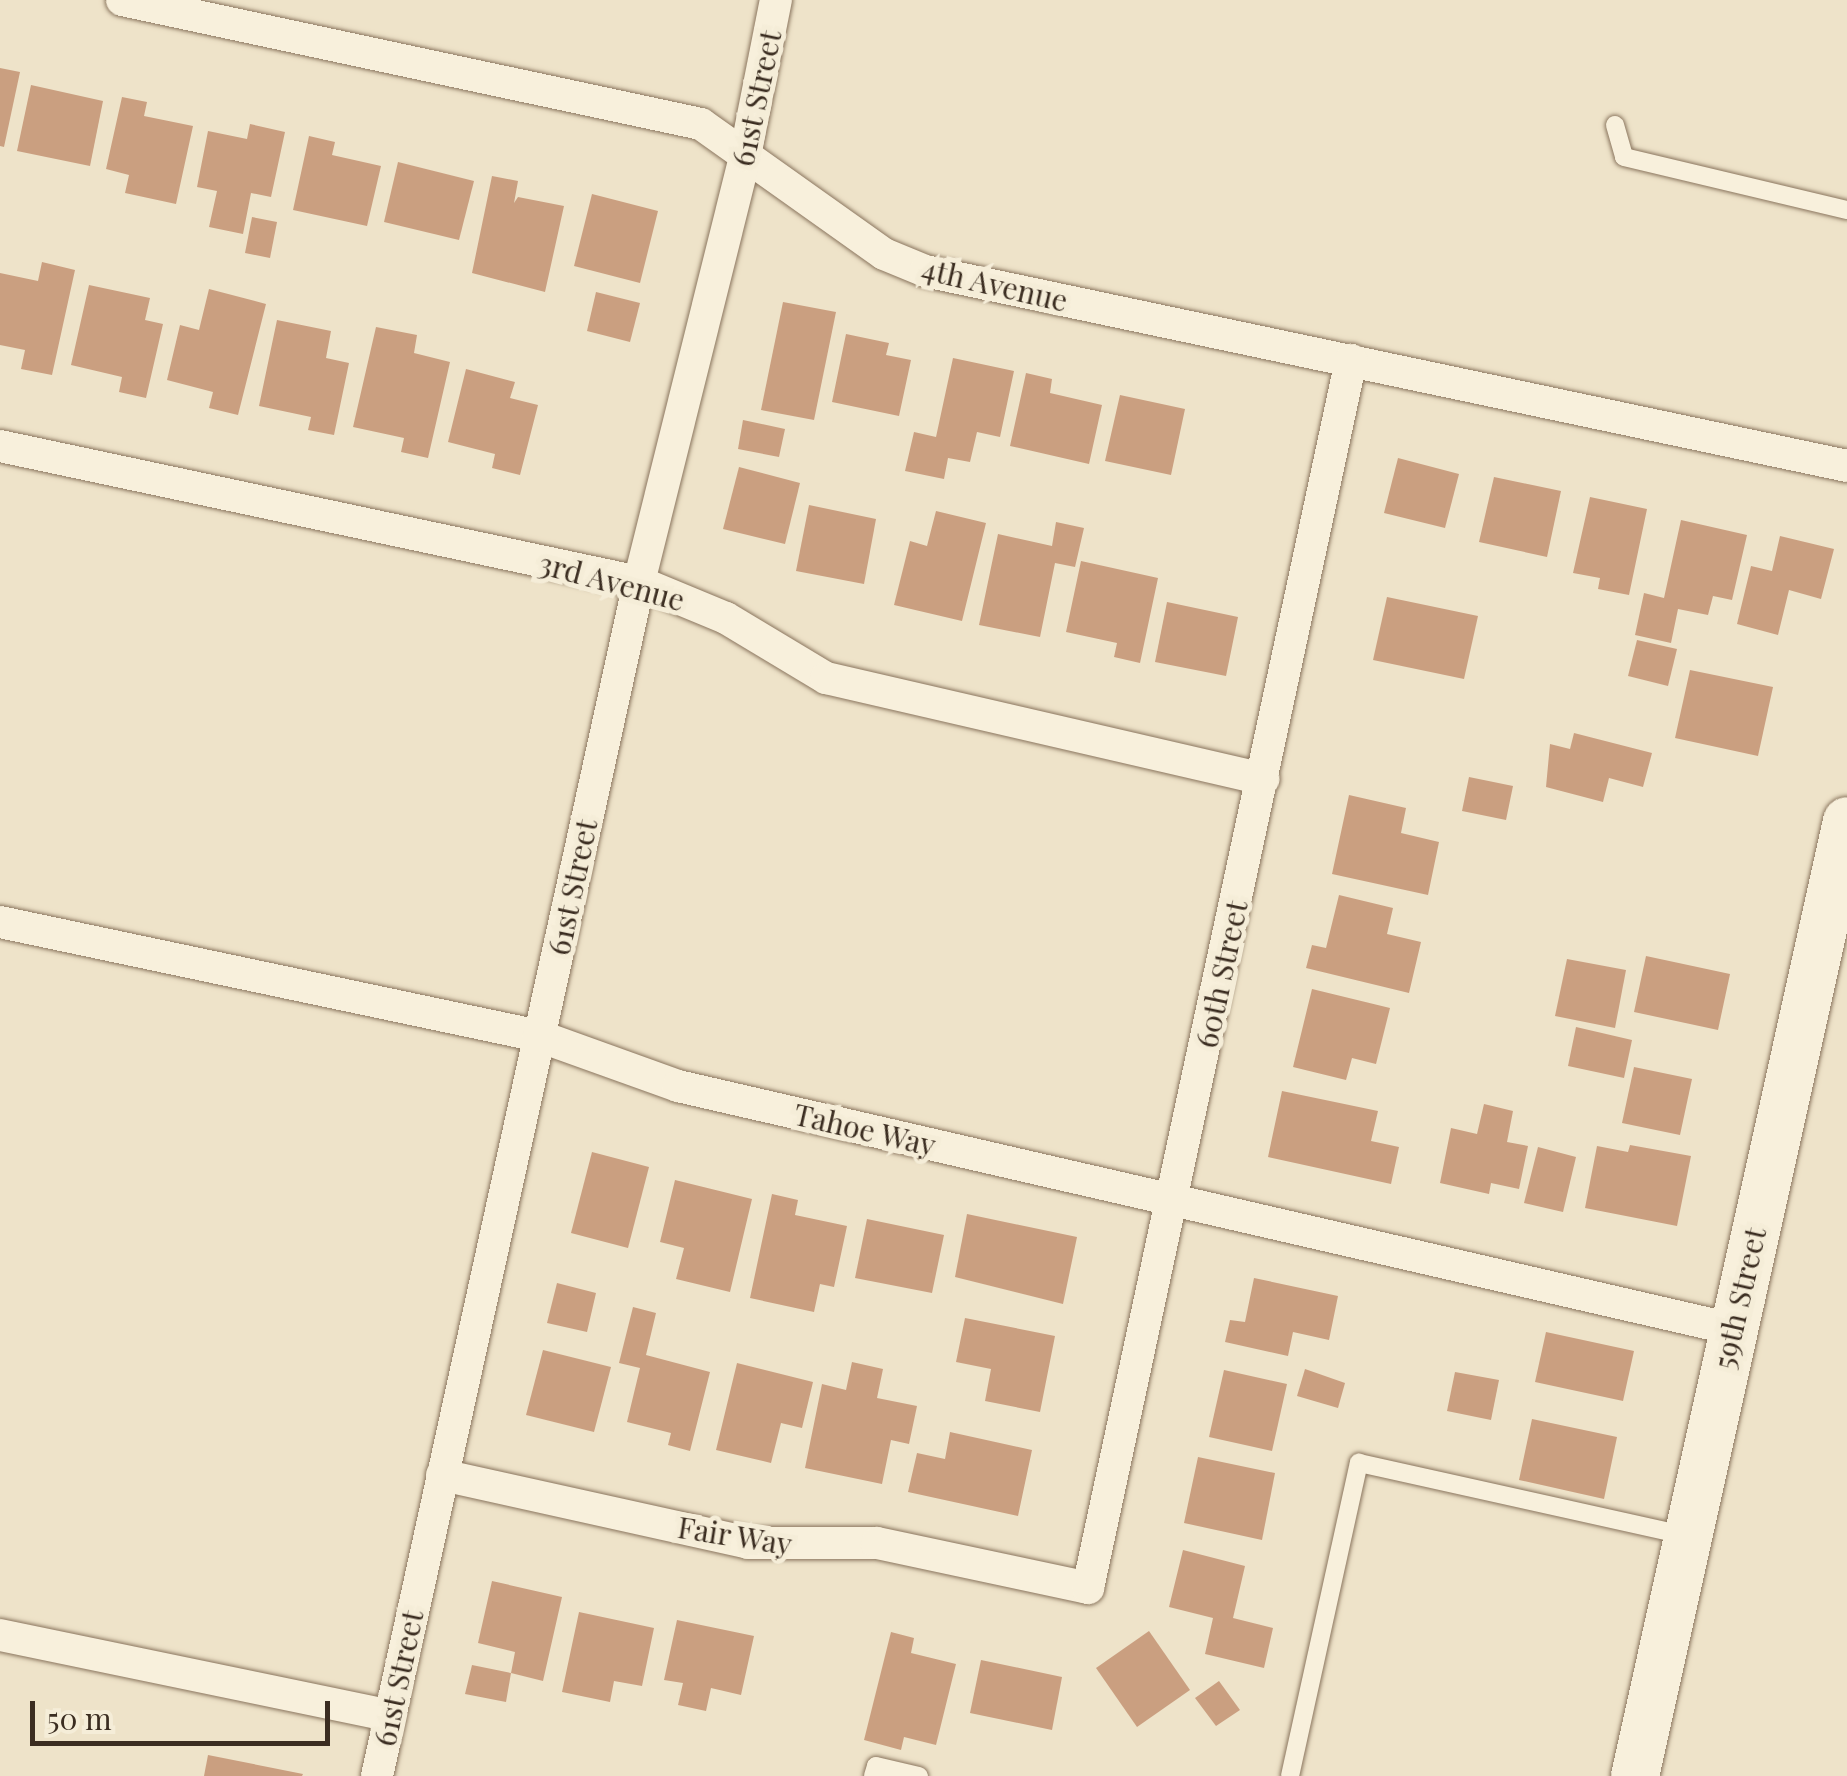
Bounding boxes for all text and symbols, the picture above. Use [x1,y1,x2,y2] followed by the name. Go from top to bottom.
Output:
[724,26,788,170] street label: 61st Street
[918,250,1072,318] street label: 4th Avenue
[535,544,689,618] street label: 3rd Avenue
[540,815,604,959] street label: 61st Street
[1188,897,1254,1051] street label: 60th Street
[790,1095,940,1163] street label: Tahoe Way
[1705,1224,1773,1372] street label: 59th Street
[675,1508,795,1562] street label: Fair Way
[366,1606,430,1750] street label: 61st Street
[35,1681,335,1743] scale bar
[47,1698,112,1738] text: 50 m

